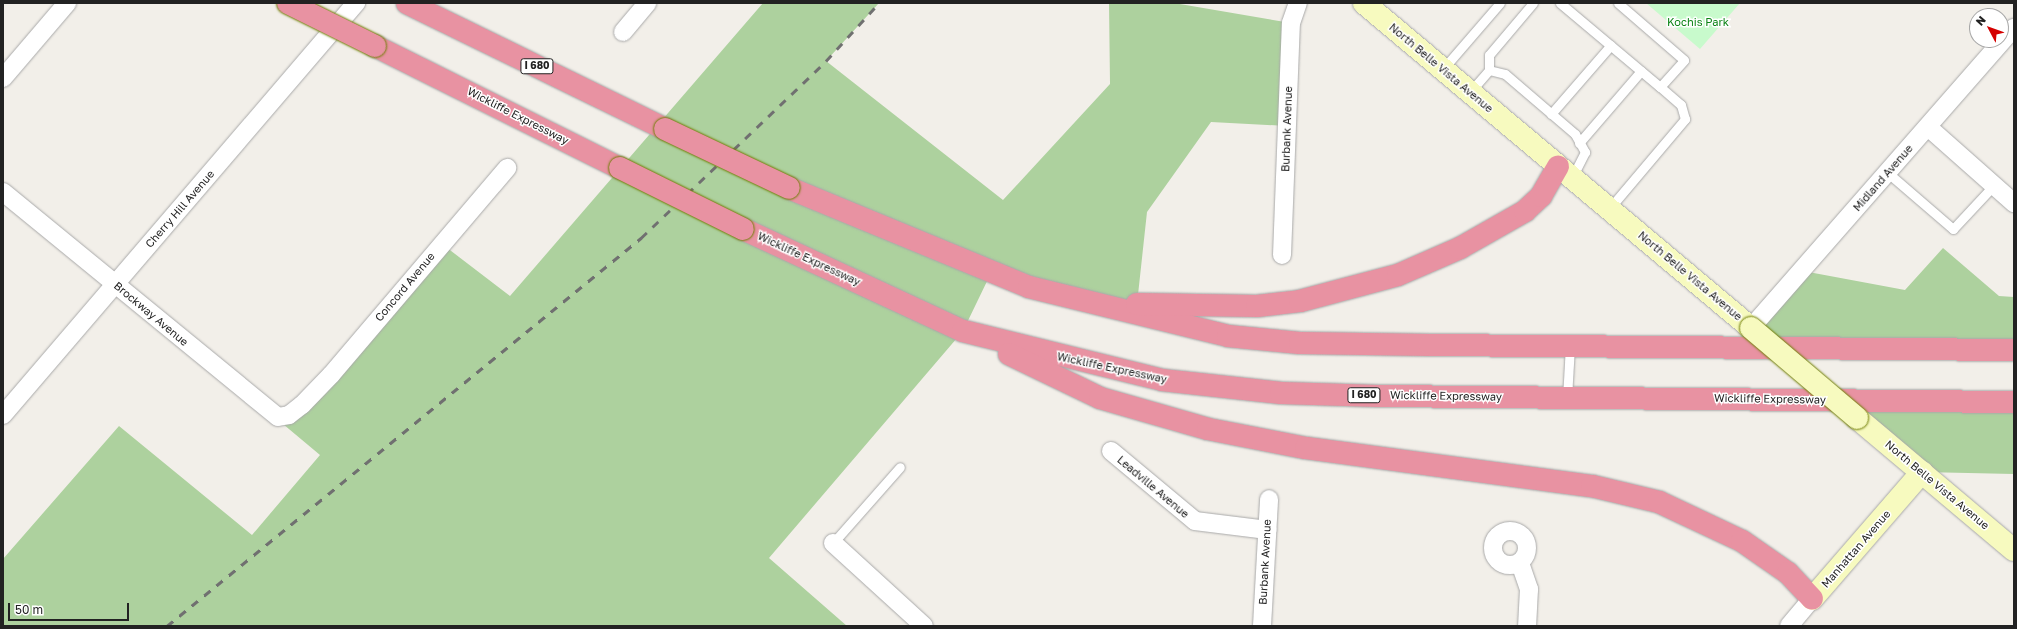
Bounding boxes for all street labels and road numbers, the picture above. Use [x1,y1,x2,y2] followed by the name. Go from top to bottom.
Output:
[1386,21,1496,115] street label: North Belle Vista Avenue
[520,58,554,74] road number: I 680
[465,85,571,147] street label: Wickliffe Expressway
[1279,86,1295,172] street label: Burbank Avenue
[1850,142,1916,214] street label: Midland Avenue
[143,168,217,250] street label: Cherry Hill Avenue
[755,229,863,289] street label: Wickliffe Expressway
[1635,229,1745,323] street label: North Belle Vista Avenue
[372,250,438,324] street label: Concord Avenue
[111,279,191,349] street label: Brockway Avenue
[1056,350,1168,386] street label: Wickliffe Expressway
[1347,387,1381,403] road number: I 680
[1390,388,1502,404] street label: Wickliffe Expressway
[1714,391,1826,407] street label: Wickliffe Expressway
[1882,438,1992,532] street label: North Belle Vista Avenue
[1114,453,1192,521] street label: Leadville Avenue
[1819,507,1893,591] street label: Manhattan Avenue
[1256,519,1274,605] street label: Burbank Avenue

